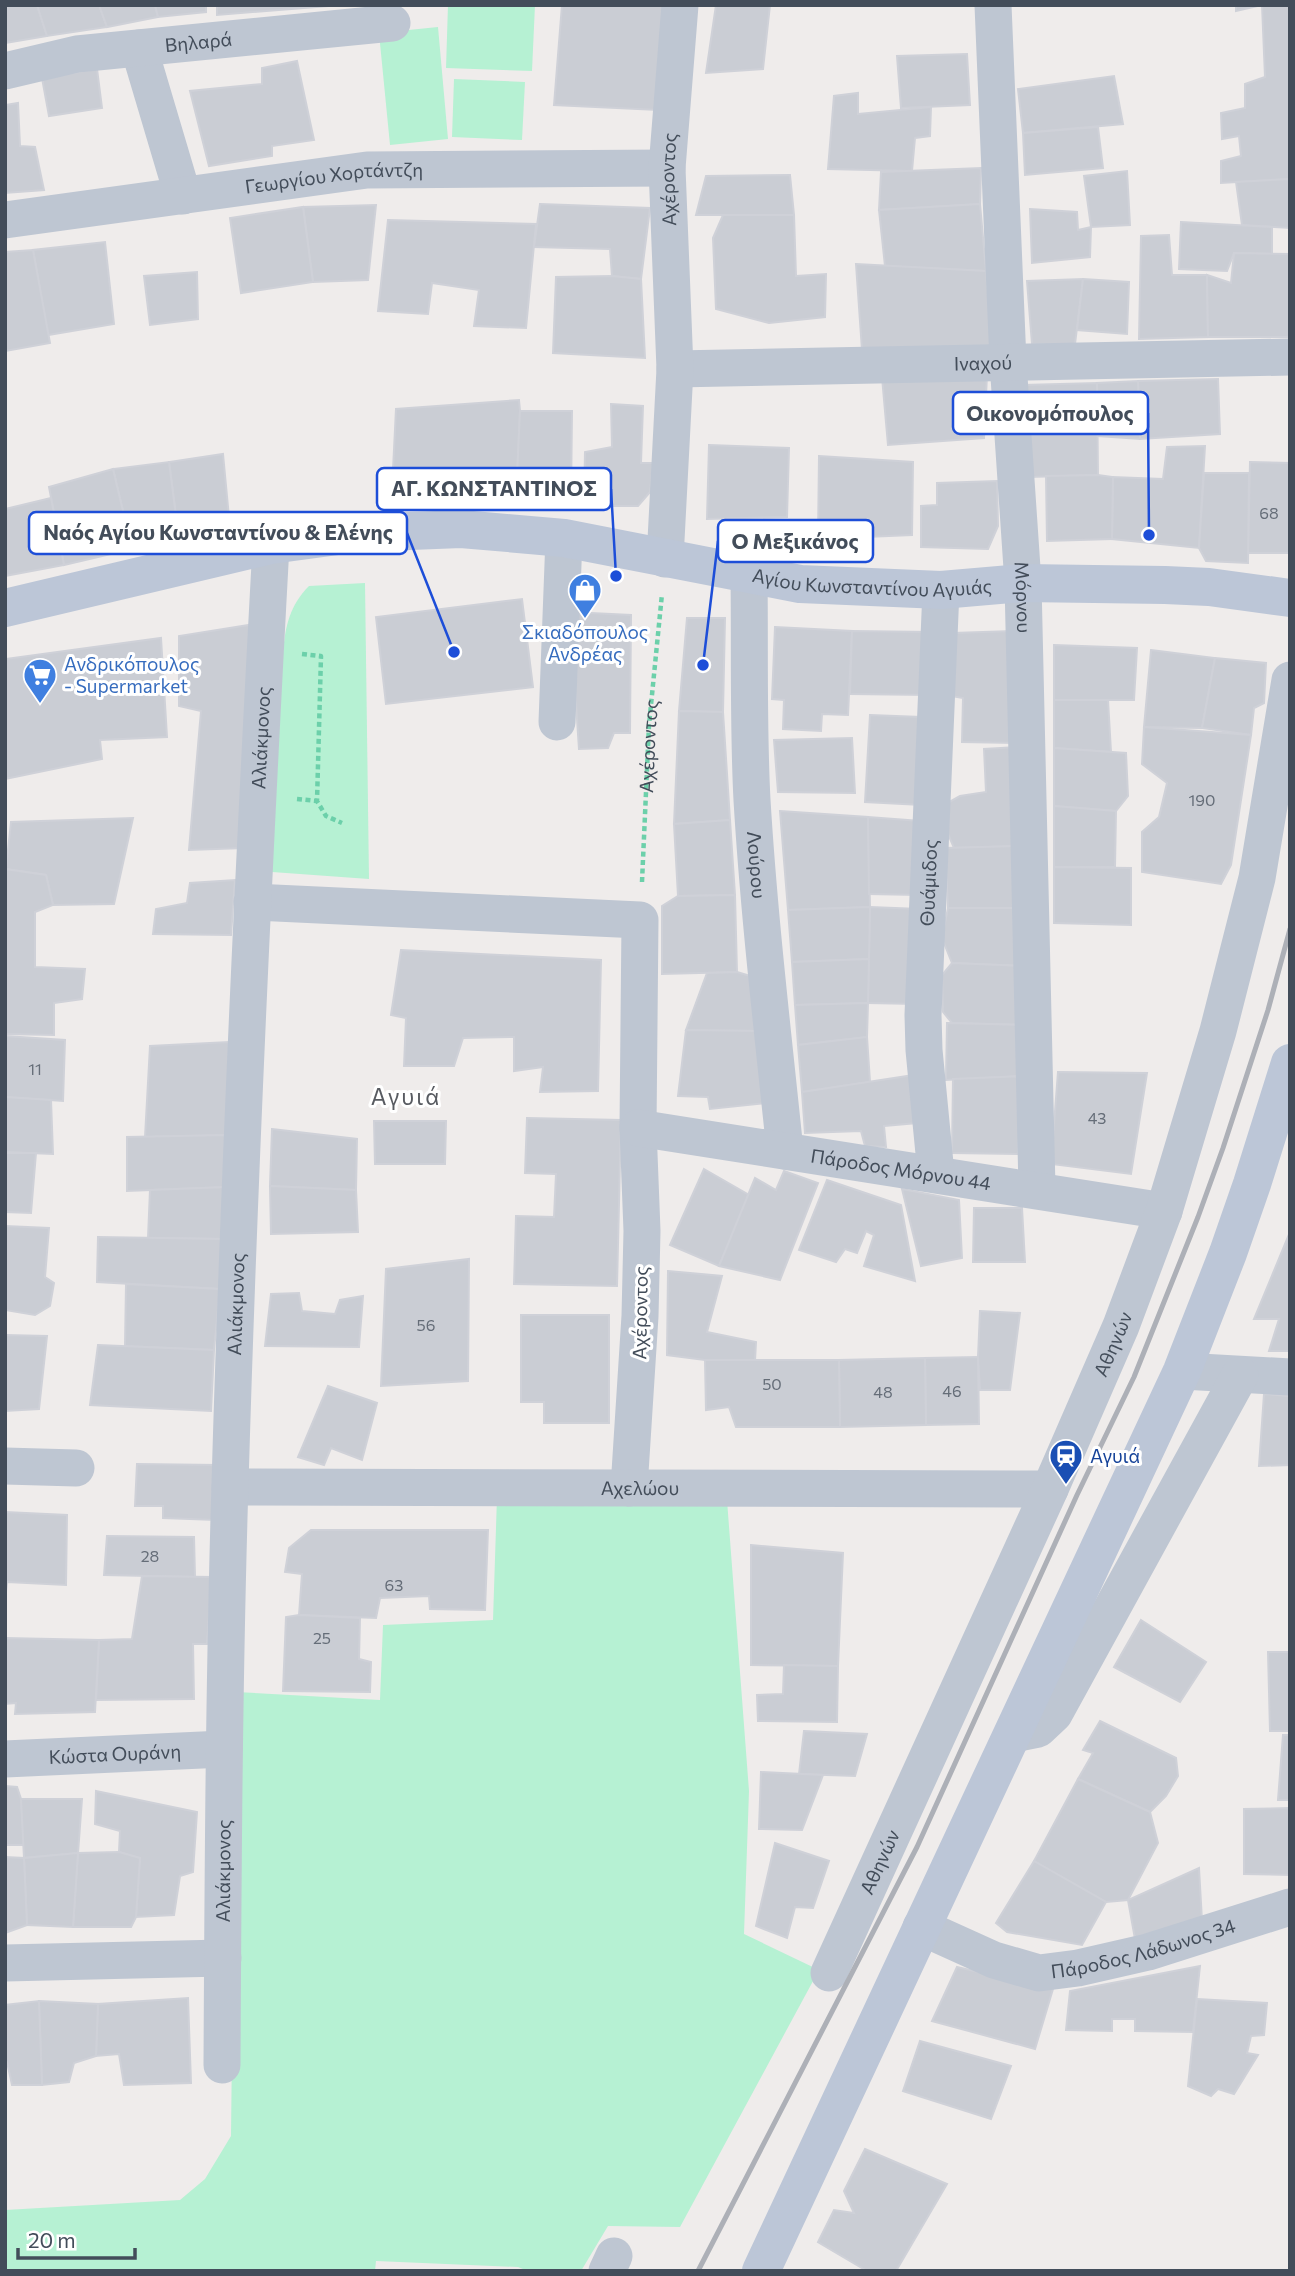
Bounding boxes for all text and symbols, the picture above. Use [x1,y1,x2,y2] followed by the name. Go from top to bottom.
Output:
[164,27,233,56] street label: Βηλαρά
[655,132,681,227] street label: Αχέροντος
[243,158,423,198] street label: Γεωργίου Χορτάντζη
[954,350,1012,375] street label: Ιναχού
[953,392,1148,434] callout: Οικονομόπουλος
[966,400,1134,425] text: Οικονομόπουλος
[377,468,611,510] callout: ΑΓ. ΚΩΝΣΤΑΝΤΙΝΟΣ
[391,475,597,500] text: ΑΓ. ΚΩΝΣΤΑΝΤΙΝΟΣ
[1259,503,1279,522] house number: 68
[29,512,407,554] callout: Ναός Αγίου Κωνσταντίνου & Ελένης
[43,519,393,544] text: Ναός Αγίου Κωνσταντίνου & Ελένης
[718,520,873,562] callout: Ο Μεξικάνος
[731,528,859,553] text: Ο Μεξικάνος
[1011,561,1036,633] street label: Μόρνου
[751,563,993,601] street label: Αγίου Κωνσταντίνου Αγυιάς
[566,571,604,620] shop icon: Σκιαδόπουλος Ανδρέας
[522,620,648,665] place label: Σκιαδόπουλος Ανδρέας
[64,652,199,697] place label: Ανδρικόπουλος - Supermarket
[21,656,59,705] supermarket icon: Ανδρικόπουλος - Supermarket
[246,686,274,790] street label: Αλιάκμονος
[634,698,662,793] street label: Αχέροντος
[1189,790,1216,809] house number: 190
[743,830,771,900] street label: Λούρου
[915,839,941,927] street label: Θυάμιδος
[28,1059,42,1078] house number: 11
[371,1082,441,1110] district label: Αγυιά
[1088,1108,1106,1127] house number: 43
[809,1143,993,1195] street label: Πάροδος Μόρνου 44
[222,1252,249,1356] street label: Αλιάκμονος
[627,1266,652,1360] street label: Αχέροντος
[1088,1308,1136,1380] street label: Αθηνών
[417,1315,435,1334] house number: 56
[762,1374,782,1393] house number: 50
[942,1381,962,1400] house number: 46
[873,1382,893,1401] house number: 48
[1047,1437,1085,1486] station icon: Αγυιά
[1090,1444,1140,1467] place label: Αγυιά
[601,1476,679,1499] street label: Αχελώου
[141,1546,159,1565] house number: 28
[385,1575,403,1594] house number: 63
[313,1628,331,1647] house number: 25
[48,1739,181,1768] street label: Κώστα Ουράνη
[211,1819,235,1922] street label: Αλιάκμονος
[855,1826,904,1898] street label: Αθηνών
[1049,1913,1238,1982] street label: Πάροδος Λάδωνος 34
[18,2216,135,2260] scale bar
[28,2227,76,2252] text: 20 m

